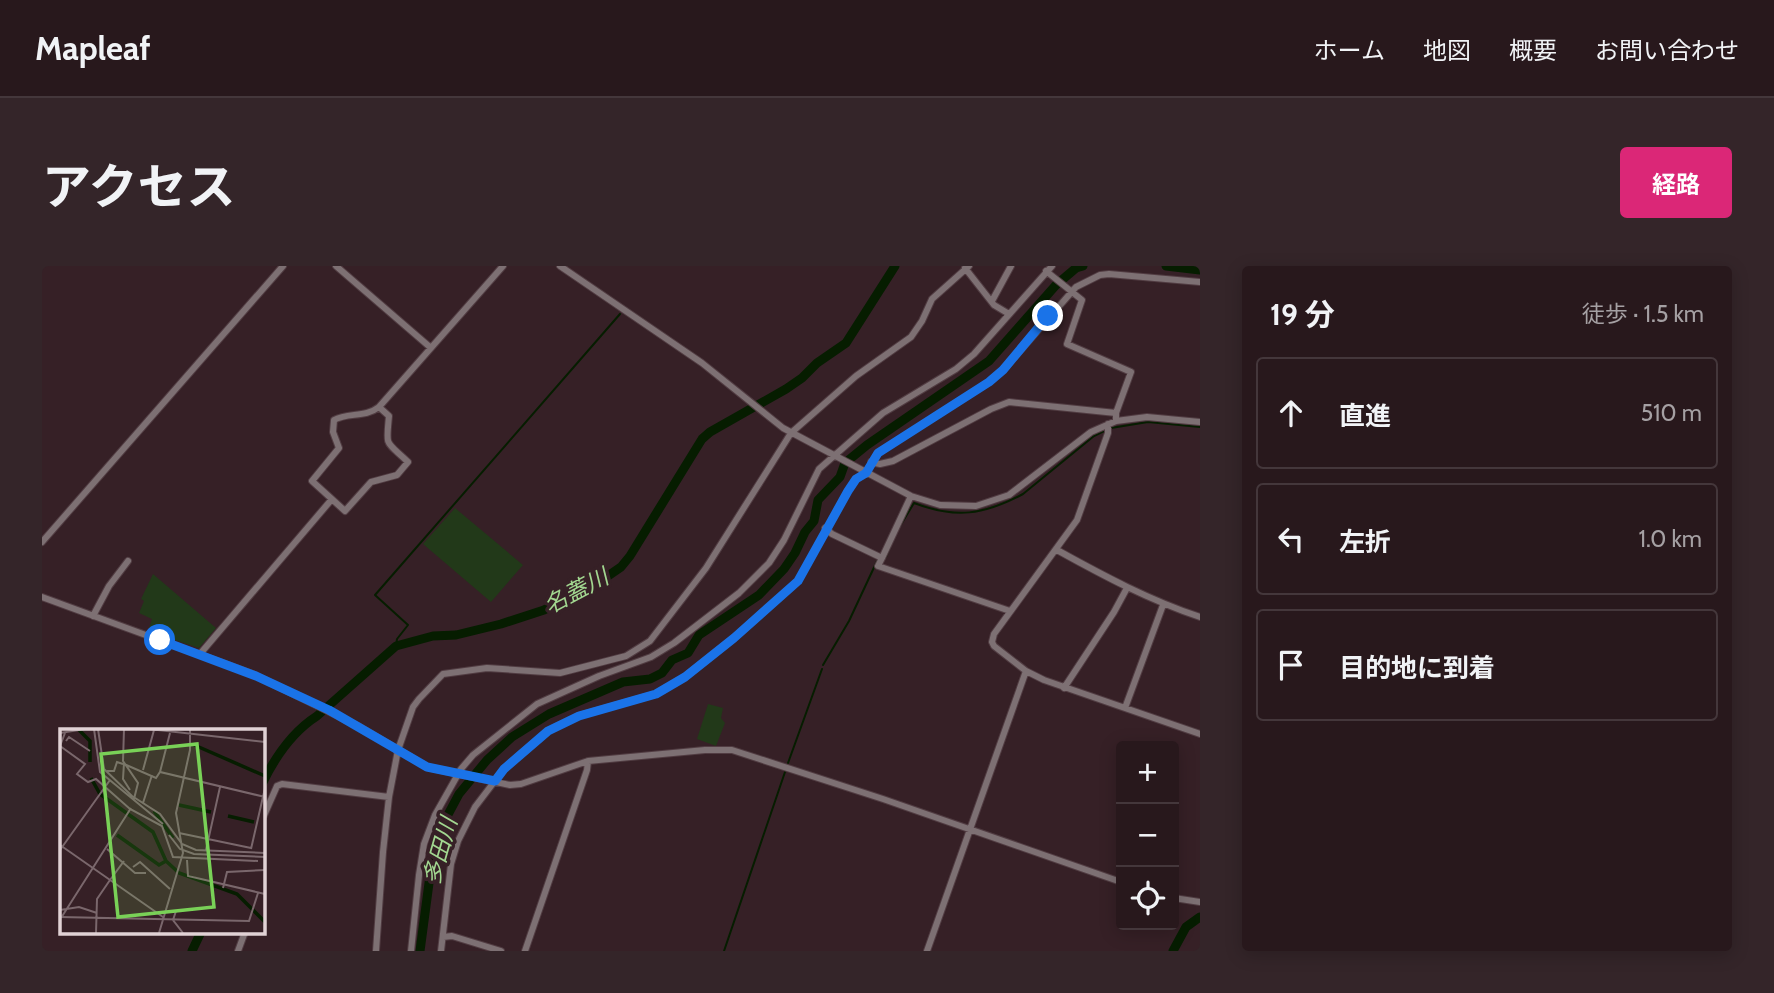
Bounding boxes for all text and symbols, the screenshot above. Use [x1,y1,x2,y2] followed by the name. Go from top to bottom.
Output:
[35,28,151,68] text: Mapleaf
[1314,36,1385,65] text: ホーム
[1423,36,1471,65] text: 地図
[1509,36,1557,65] text: 概要
[1595,36,1739,65] text: お問い合わせ
[1620,147,1732,218] button: 経路
[42,157,236,216] text: アクセス
[1270,296,1335,333] text: 19 分
[1032,300,1063,331] route end
[1582,300,1704,328] text: 徒歩 · 1.5 km
[1272,394,1310,432] icon: ahead
[1641,399,1702,427] text: 510 m
[1339,400,1391,432] text: 直進
[1272,520,1310,558] icon: left
[1638,525,1702,553] text: 1.0 km
[1339,526,1391,558] text: 左折
[539,561,616,620] water label: 名蓋川
[144,624,175,655] route start
[1272,646,1310,684] icon: arrive
[1339,652,1495,684] text: 目的地に到着
[60,729,264,934] inset map
[1116,741,1179,930] map controls
[1116,741,1179,804] button: +
[1116,804,1179,867] button: −
[417,811,464,888] water label: 多田川
[1116,867,1179,930] button: locate

